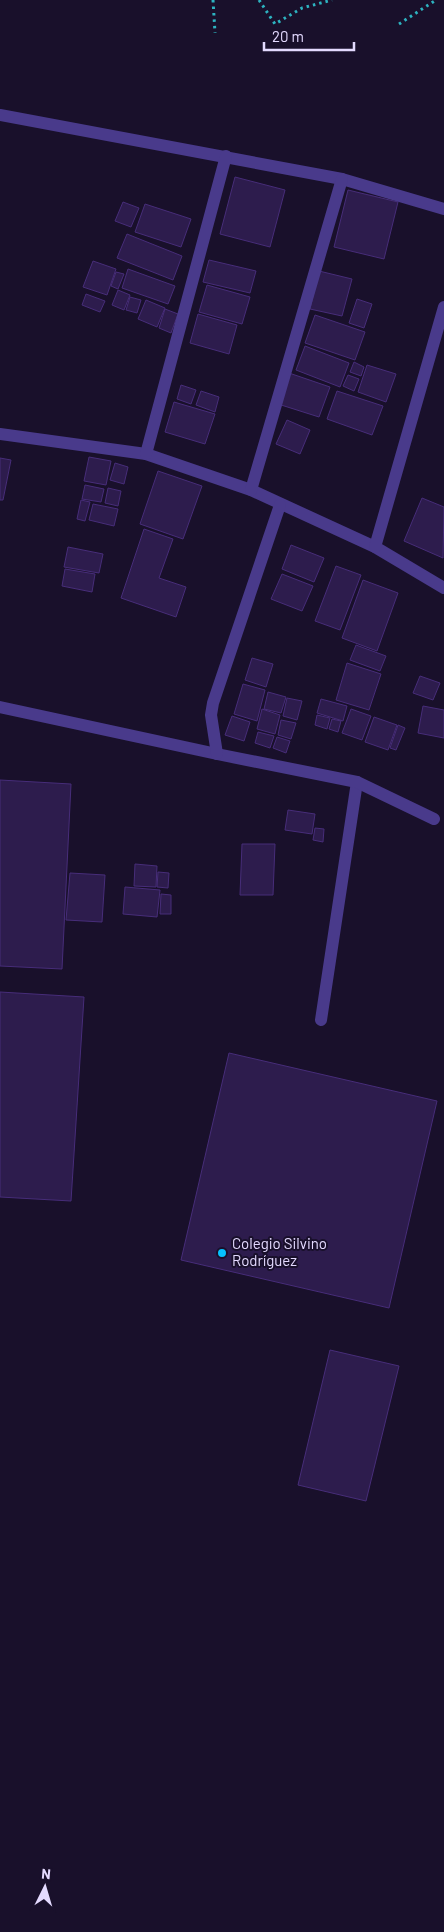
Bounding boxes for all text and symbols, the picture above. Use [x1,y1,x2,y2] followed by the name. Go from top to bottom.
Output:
[264,20,354,52] scale bar
[272,27,304,45] text: 20 m
[232,1234,327,1269] place label: Colegio Silvino Rodríguez
[216,1247,228,1259] marker: Colegio Silvino Rodríguez
[20,1862,70,1912] north arrow
[41,1865,52,1882] text: N

